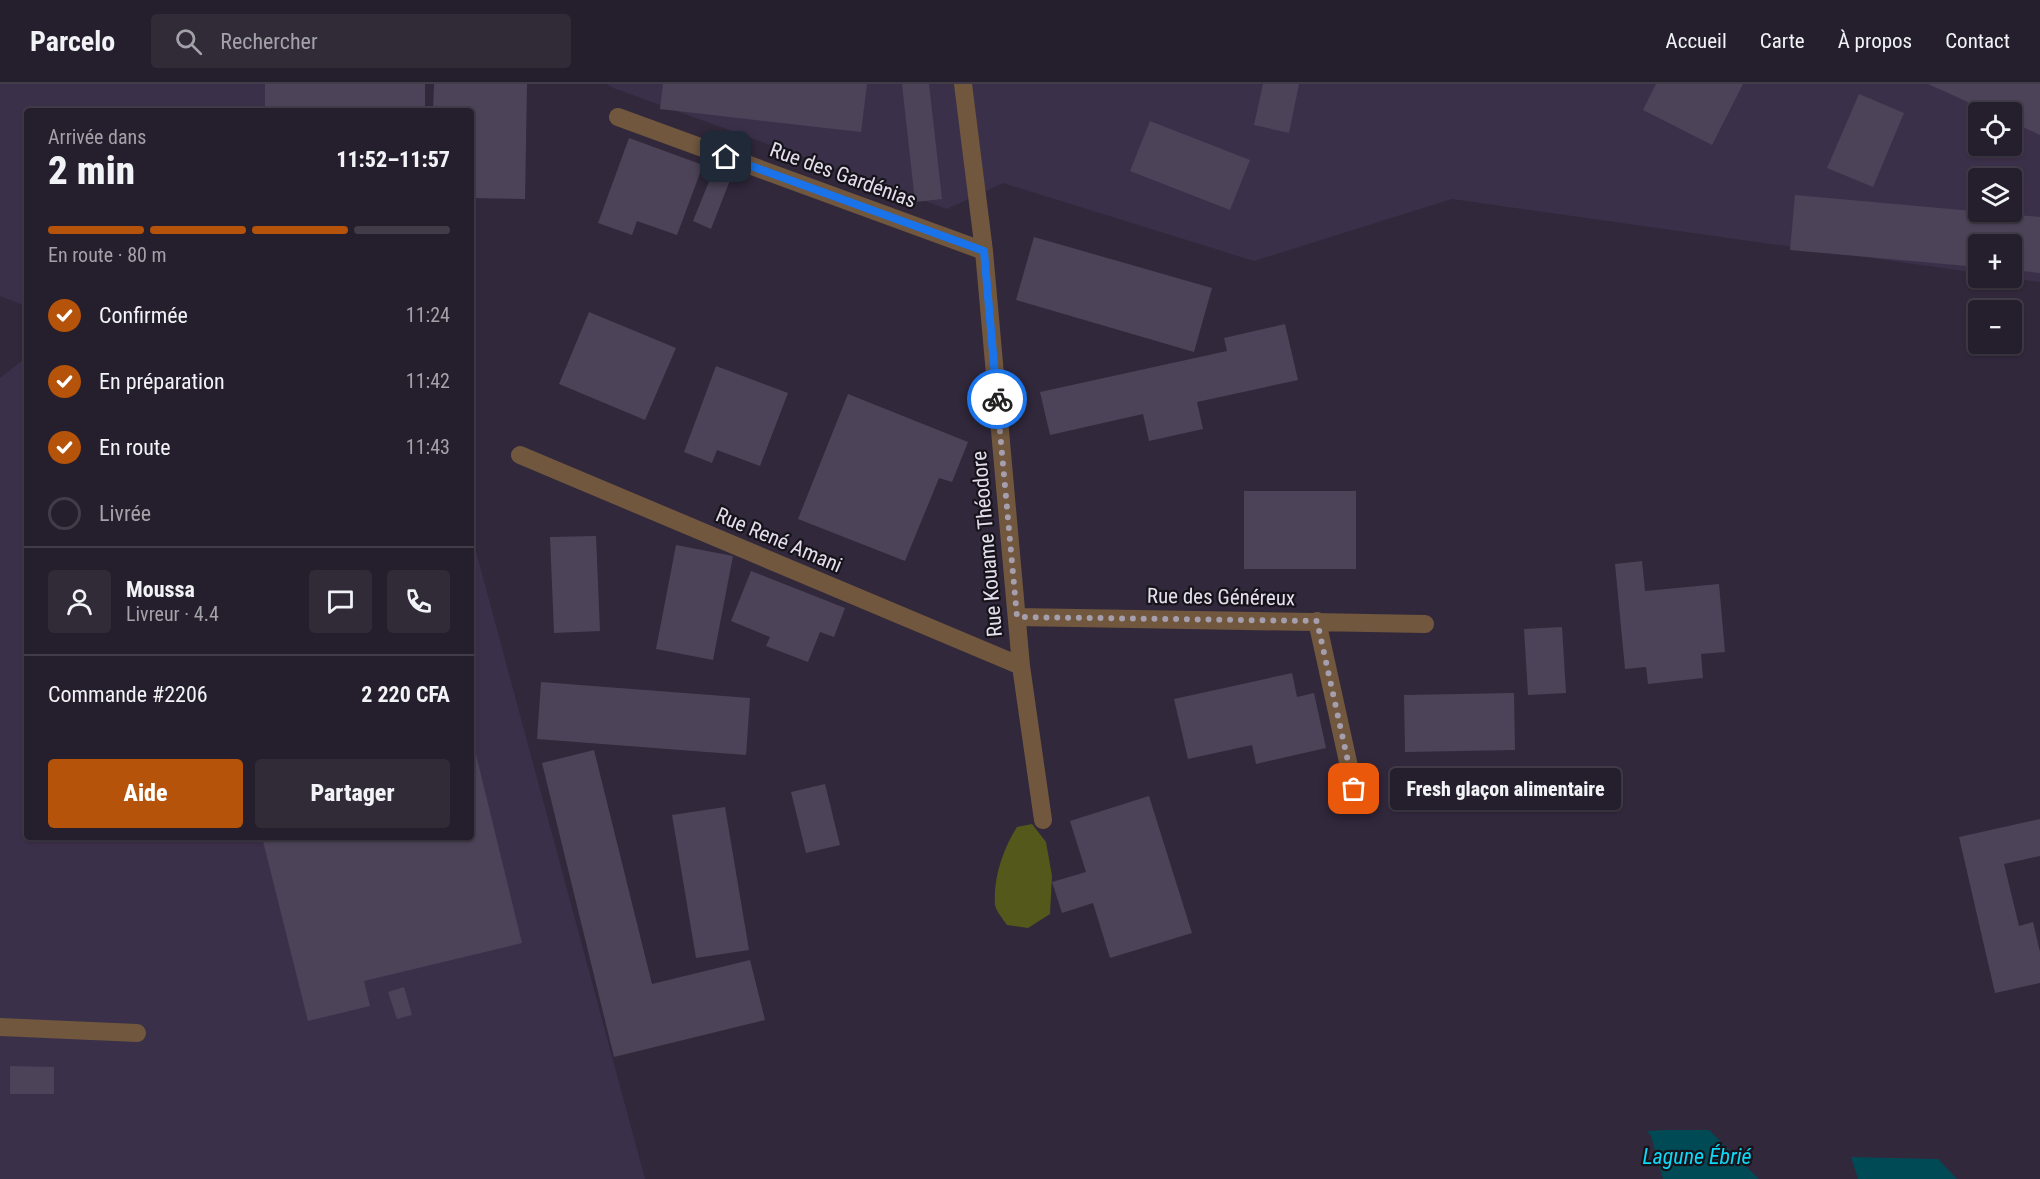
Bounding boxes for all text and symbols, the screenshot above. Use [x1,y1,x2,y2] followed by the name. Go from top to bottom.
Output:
[151,14,571,68] search box
[30,25,115,58] text: Parcelo
[172,25,205,58] icon: search
[220,29,318,54] text: Rechercher
[1666,29,1727,53] text: Accueil
[1760,29,1805,53] text: Carte
[1838,29,1912,53] text: À propos
[1945,29,2010,53] text: Contact
[1968,102,2022,354] map controls
[1968,102,2022,156] button: locate
[48,125,146,149] text: Arrivée dans
[700,131,751,182] pin
[766,137,920,213] street label: Rue des Gardénias
[709,140,742,173] icon: home
[336,147,450,172] text: 11:52–11:57
[48,148,135,194] text: 2 min
[1968,168,2022,222] button: layers
[1968,234,2022,288] button: +
[48,243,167,267] text: En route · 80 m
[48,299,81,332] icon: check
[1968,300,2022,354] button: −
[99,303,188,328] text: Confirmée
[406,303,450,327] text: 11:24
[48,365,81,398] icon: check
[99,369,225,394] text: En préparation
[406,369,450,393] text: 11:42
[967,369,1027,429] courier
[981,383,1014,416] icon: bike
[48,431,81,464] icon: check
[99,435,171,460] text: En route
[406,435,450,459] text: 11:43
[967,450,1007,638] street label: Rue Kouame Théodore
[99,501,151,526] text: Livrée
[712,503,846,577] street label: Rue René Amani
[48,570,111,633] button: person
[309,570,372,633] button: chat
[387,570,450,633] button: phone
[126,577,195,602] text: Moussa
[1147,584,1295,610] street label: Rue des Généreux
[126,602,219,626] text: Livreur · 4.4
[48,682,208,707] text: Commande #2206
[361,682,450,707] text: 2 220 CFA
[48,759,243,828] button: Aide
[255,759,450,828] button: Partager
[1328,763,1379,814] pin
[1390,768,1621,810] callout: Fresh glaçon alimentaire
[1337,772,1370,805] icon: bag
[1406,777,1605,801] text: Fresh glaçon alimentaire
[1642,1144,1753,1169] water label: Lagune Ébrié

